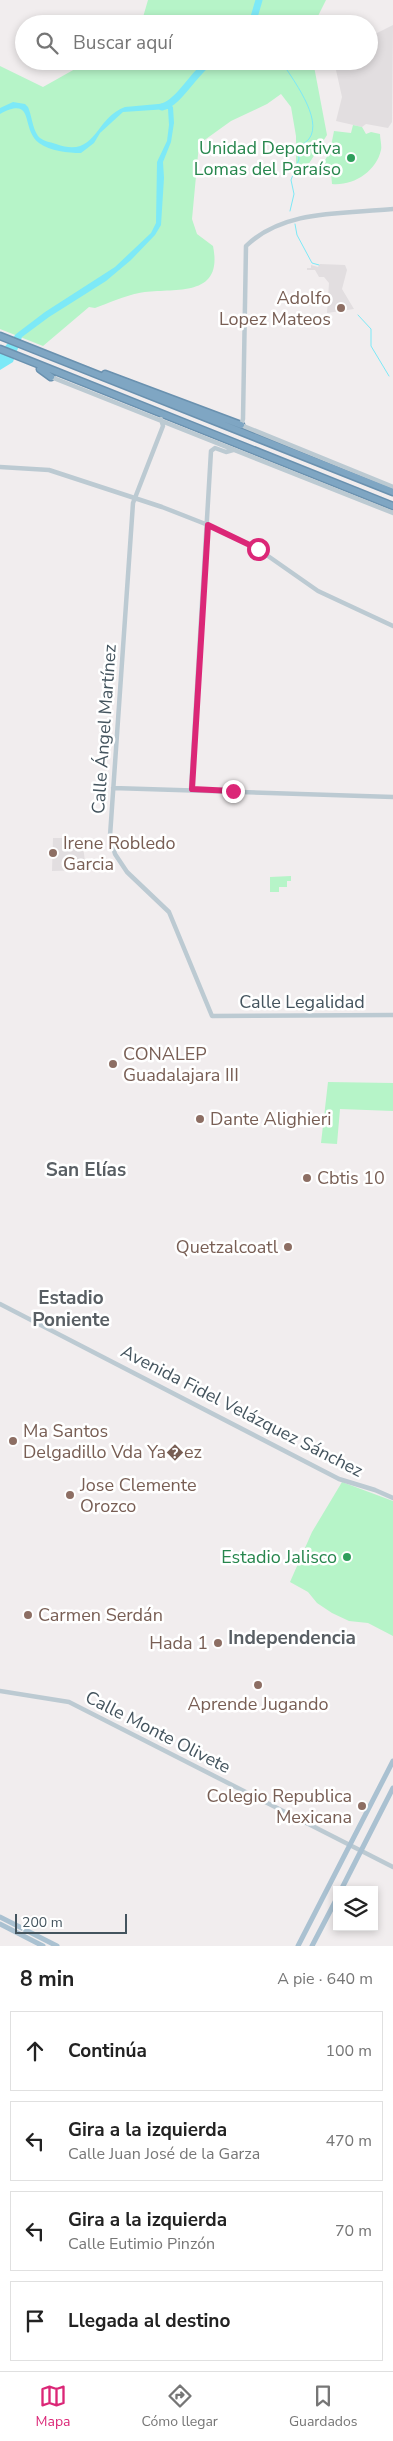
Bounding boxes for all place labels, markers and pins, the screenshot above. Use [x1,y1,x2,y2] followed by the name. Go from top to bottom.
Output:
[194,136,341,181] place label: Unidad Deportiva Lomas del Paraíso
[345,152,357,164] marker: Unidad Deportiva Lomas del Paraíso
[219,286,331,331] place label: Adolfo Lopez Mateos
[335,302,347,314] marker: Adolfo Lopez Mateos
[63,831,176,876] place label: Irene Robledo Garcia
[47,847,59,859] marker: Irene Robledo Garcia
[123,1042,239,1087] place label: CONALEP Guadalajara III
[107,1058,119,1070] marker: CONALEP Guadalajara III
[210,1107,331,1131] place label: Dante Alighieri
[194,1113,206,1125] marker: Dante Alighieri
[317,1166,385,1190] place label: Cbtis 10
[301,1172,313,1184] marker: Cbtis 10
[176,1235,279,1259] place label: Quetzalcoatl
[282,1241,294,1253] marker: Quetzalcoatl
[23,1419,202,1464] place label: Ma Santos Delgadillo Vda Ya�ez
[7,1435,19,1447] marker: Ma Santos Delgadillo Vda Ya�ez
[79,1473,197,1518] place label: Jose Clemente Orozco
[64,1489,76,1501] marker: Jose Clemente Orozco
[221,1545,337,1569] place label: Estadio Jalisco
[341,1551,353,1563] marker: Estadio Jalisco
[38,1603,163,1627] place label: Carmen Serdán
[22,1609,34,1621] marker: Carmen Serdán
[149,1631,208,1655] place label: Hada 1
[212,1637,224,1649] marker: Hada 1
[252,1679,264,1691] marker: Aprende Jugando
[187,1692,329,1716] place label: Aprende Jugando
[207,1784,352,1829] place label: Colegio Republica Mexicana
[356,1800,368,1812] marker: Colegio Republica Mexicana

